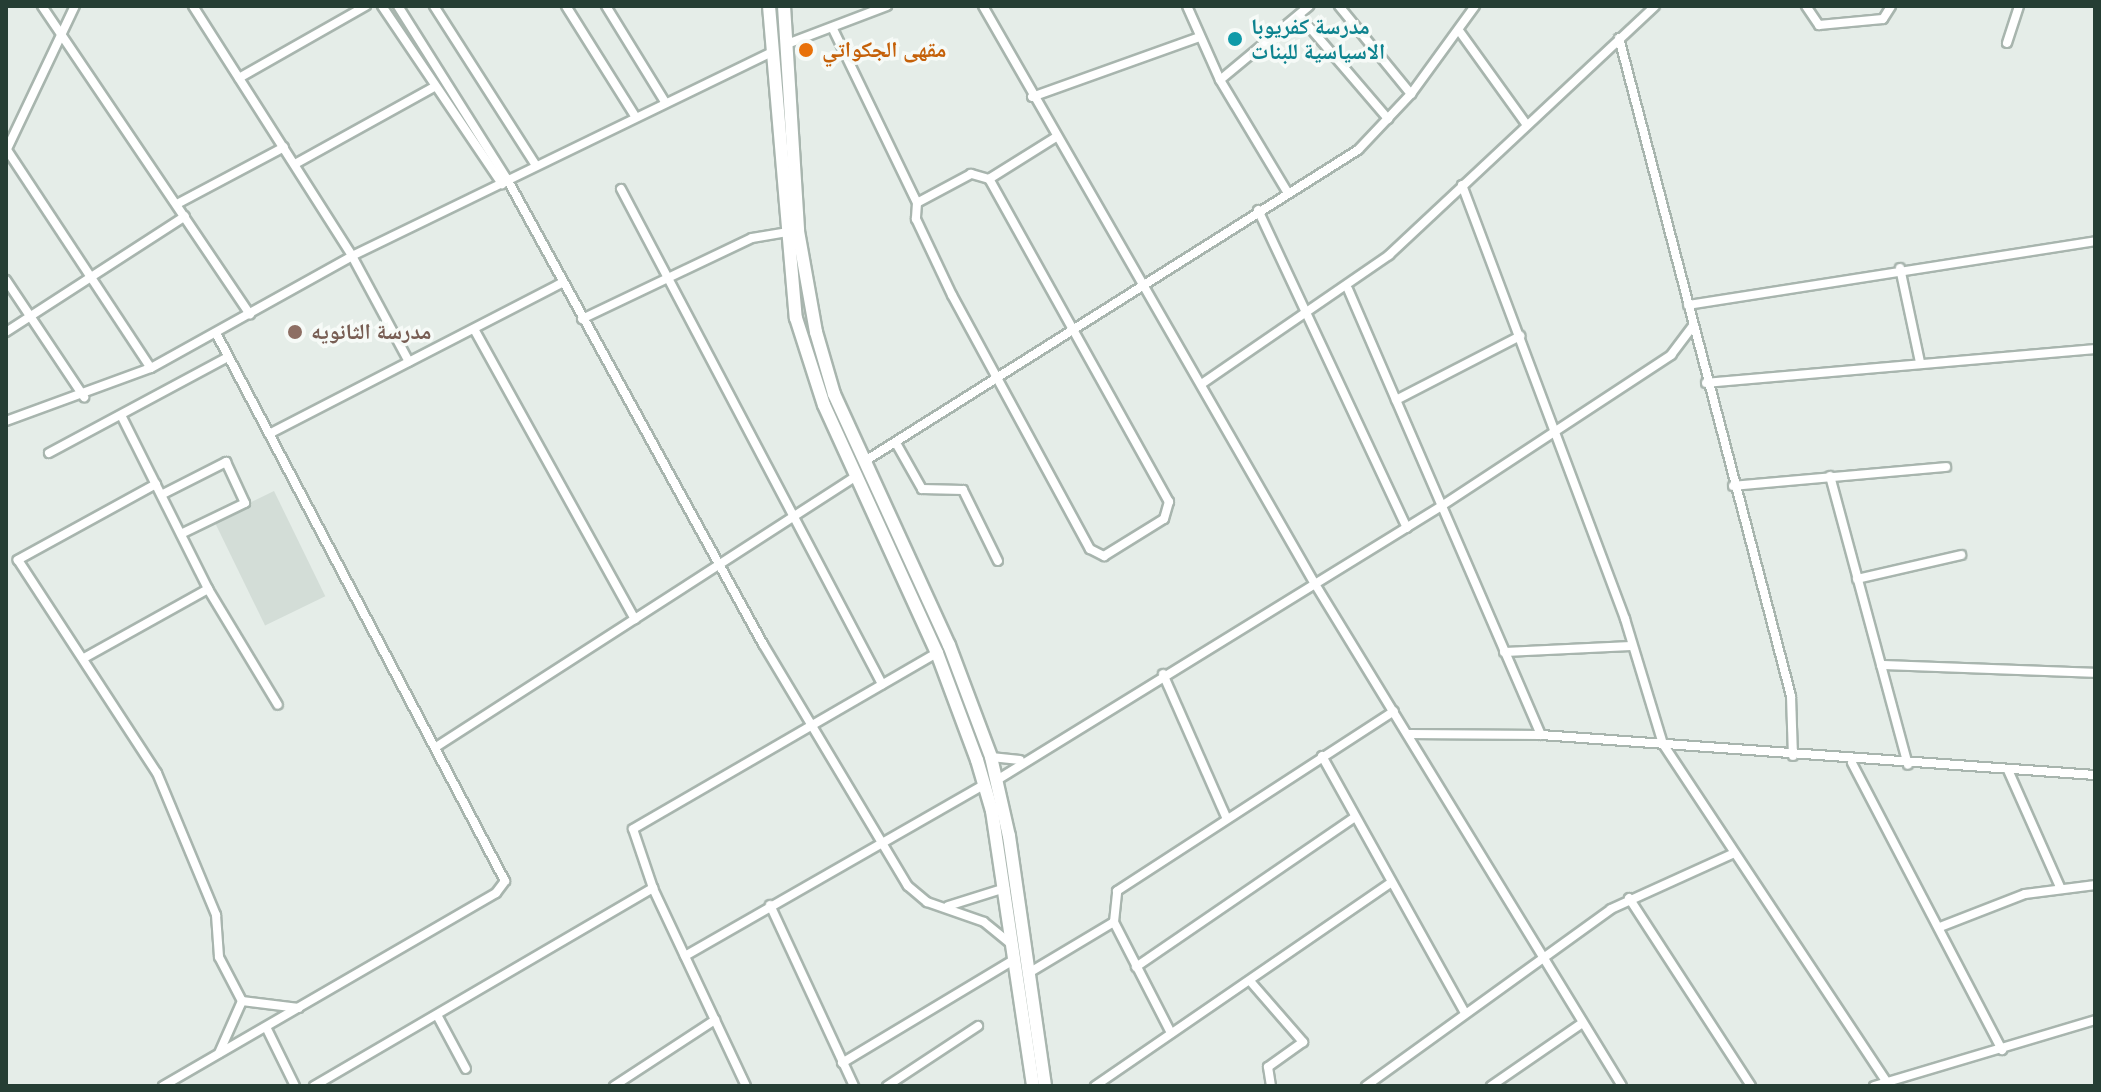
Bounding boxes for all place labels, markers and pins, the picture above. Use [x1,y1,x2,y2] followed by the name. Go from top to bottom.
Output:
[1251,13,1385,64] place label: مدرسة كفريوبا الاسياسية للبنات
[1226,30,1244,48] marker: مدرسة كفريوبا الاسياسية للبنات
[822,37,946,63] place label: مقهى الجكواتي
[797,41,815,59] marker: مقهى الجكواتي
[311,319,431,345] place label: مدرسة الثانويه
[286,323,304,341] marker: مدرسة الثانويه

